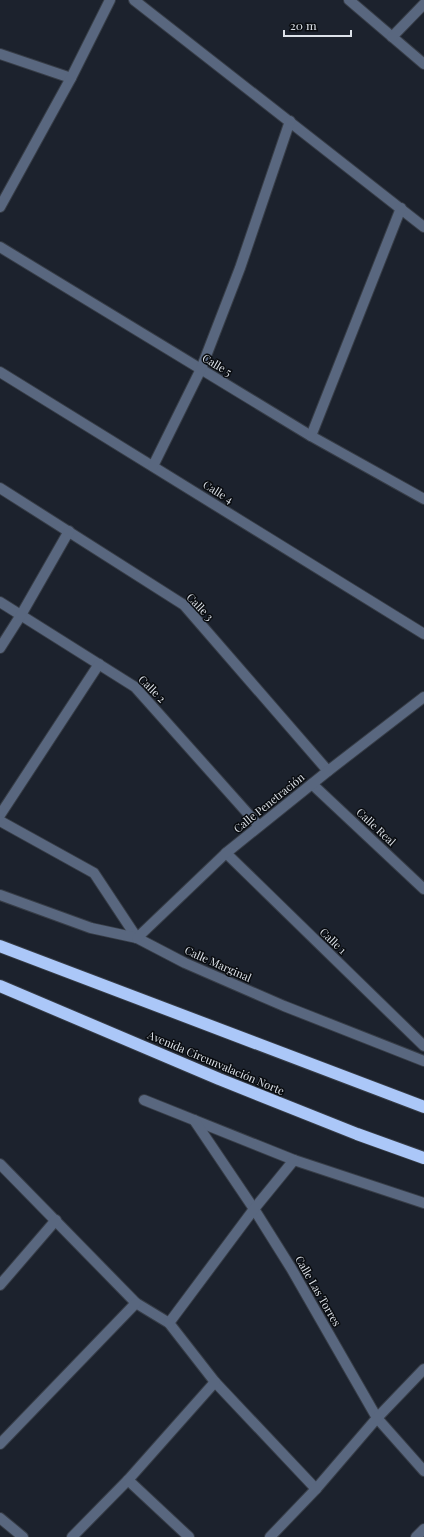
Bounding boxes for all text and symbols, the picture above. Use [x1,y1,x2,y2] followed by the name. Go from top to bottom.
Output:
[284,12,351,38] scale bar
[290,17,317,33] text: 20 m
[200,350,235,379] street label: Calle 5
[200,477,237,507] street label: Calle 4
[184,590,217,624] street label: Calle 3
[135,672,169,706] street label: Calle 2
[230,769,308,836] street label: Calle Penetración
[353,804,399,849] street label: Calle Real
[317,924,350,957] street label: Calle 1
[182,942,254,985] street label: Calle Marginal
[145,1027,287,1098] street label: Avenida Circunvalación Norte
[292,1253,345,1329] street label: Calle Las Torres

